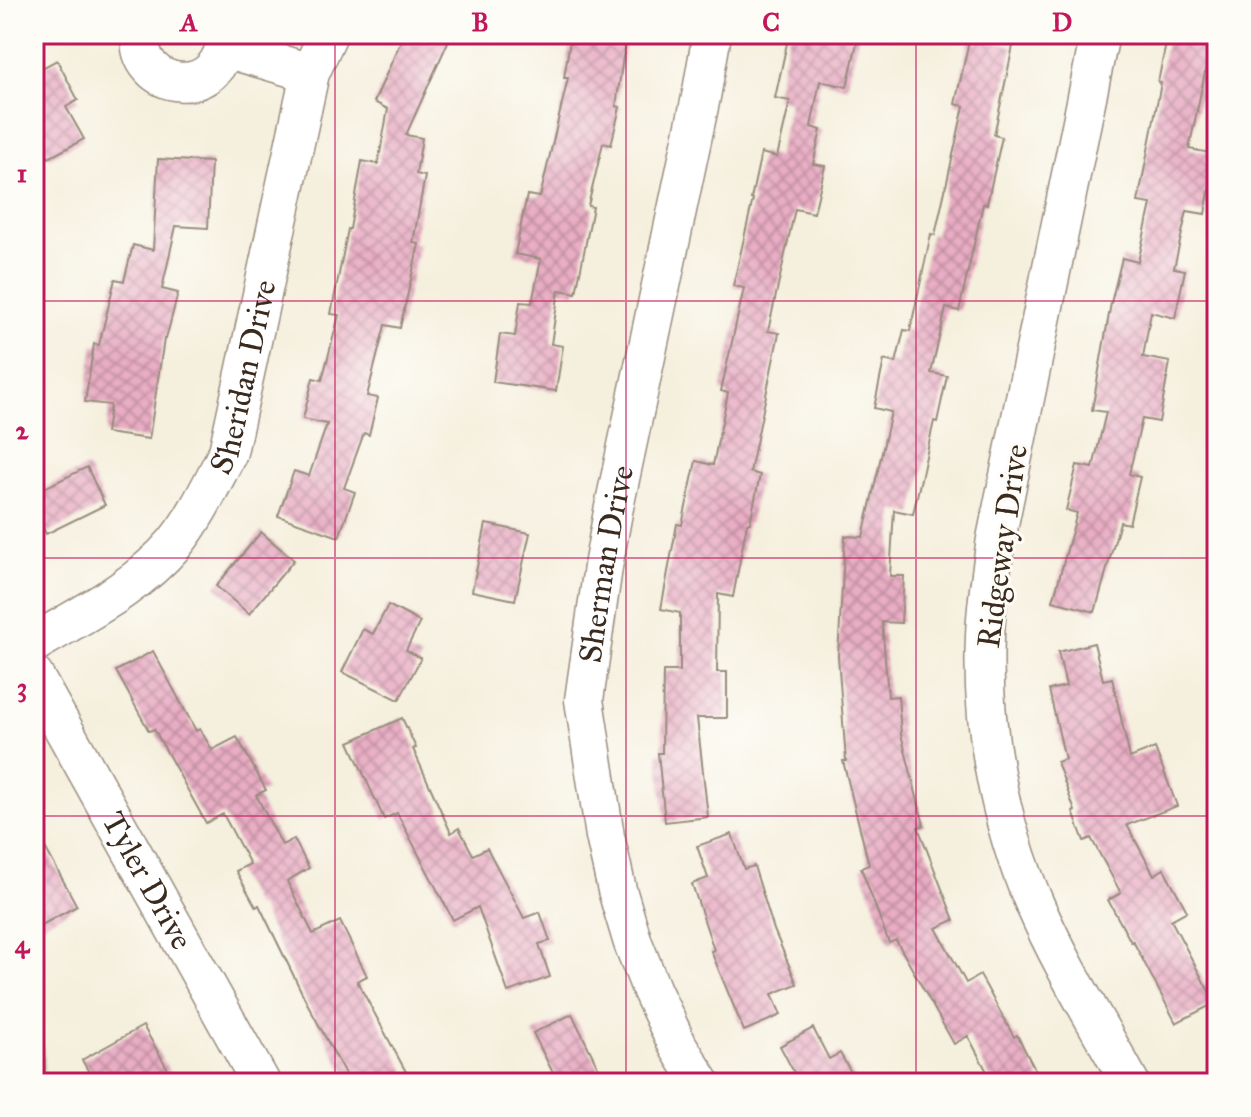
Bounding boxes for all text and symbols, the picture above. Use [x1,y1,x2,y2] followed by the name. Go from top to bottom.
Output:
[178,6,198,38] text: A
[471,6,489,38] text: B
[762,6,780,38] text: C
[1052,6,1072,38] text: D
[17,157,27,189] text: 1
[201,276,285,481] street label: Sheridan Drive
[16,414,30,446] text: 2
[969,442,1036,650] street label: Ridgeway Drive
[571,462,642,666] street label: Sherman Drive
[17,671,27,703] text: 3
[94,805,201,956] street label: Tyler Drive
[15,928,31,960] text: 4

